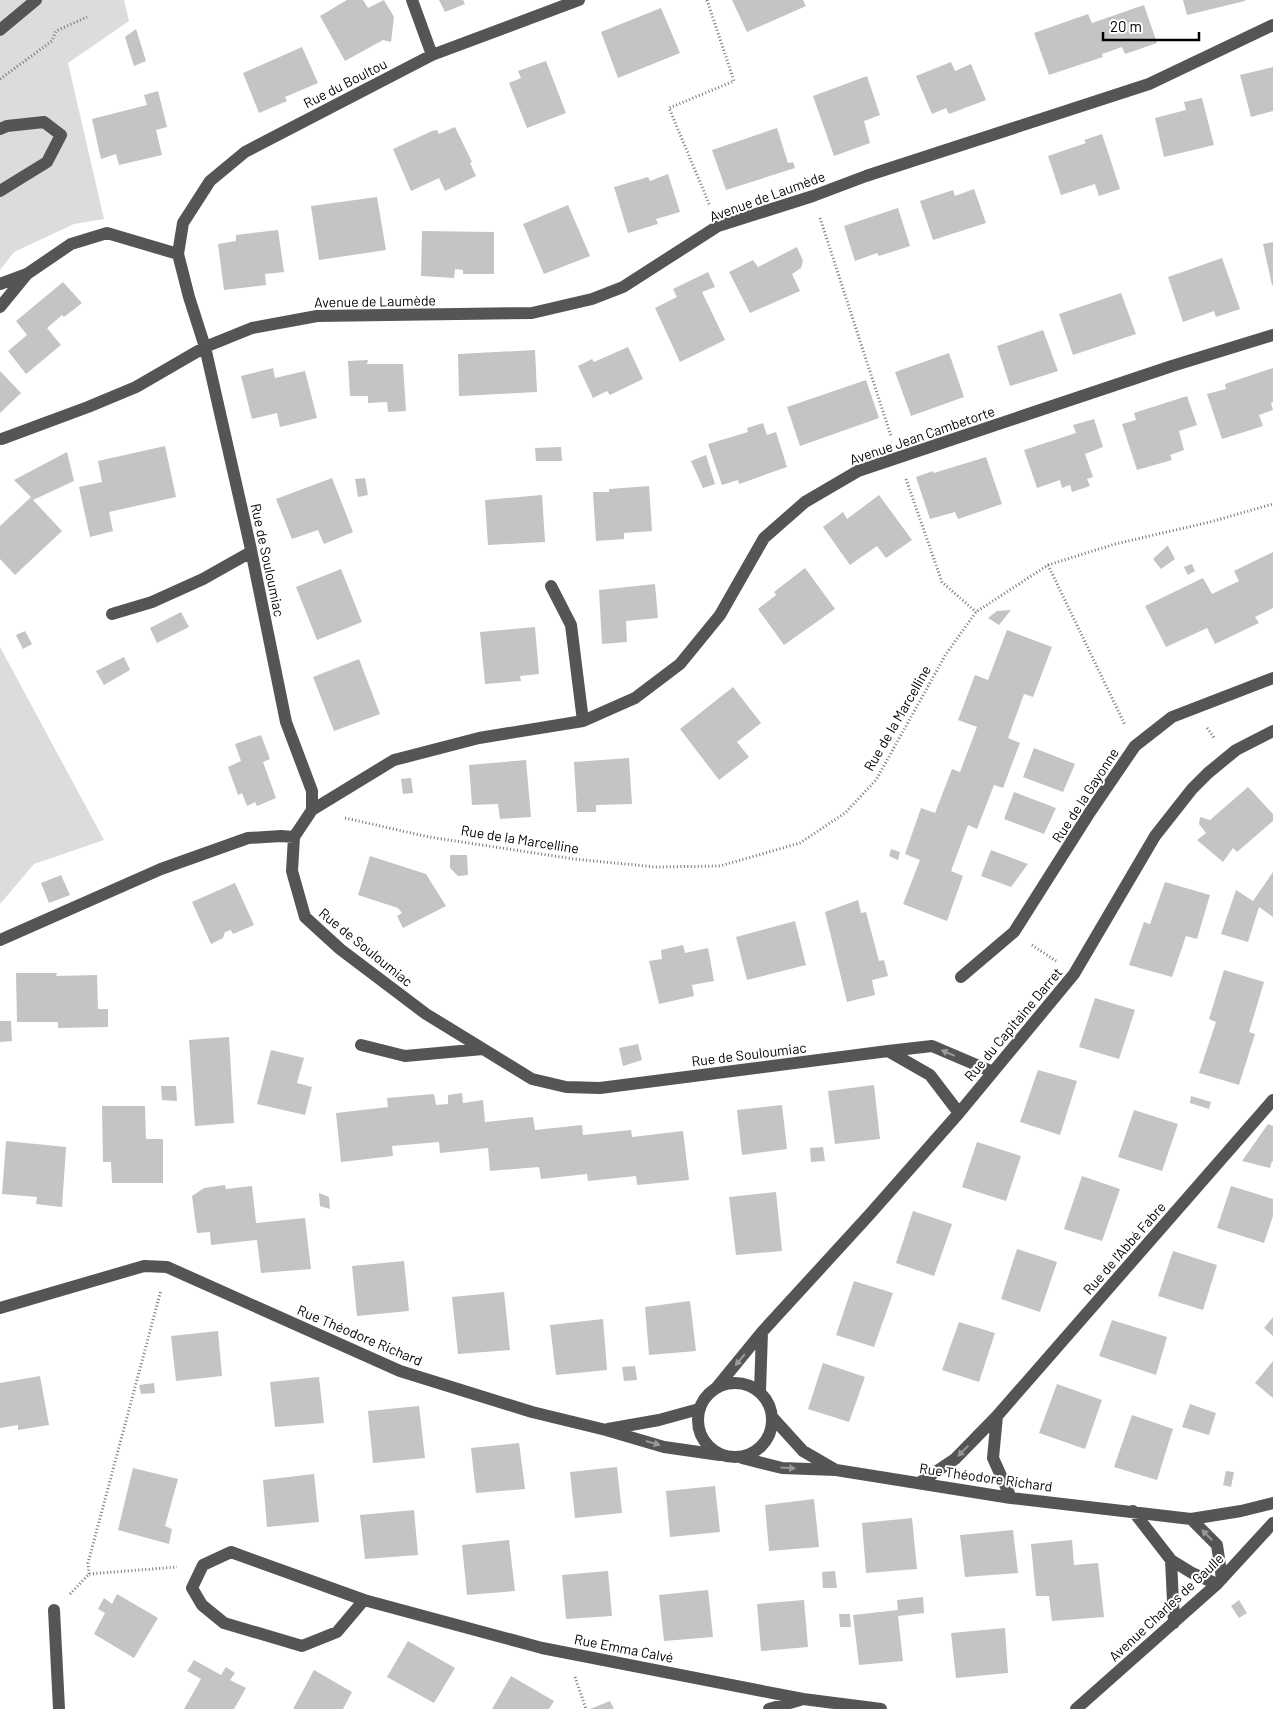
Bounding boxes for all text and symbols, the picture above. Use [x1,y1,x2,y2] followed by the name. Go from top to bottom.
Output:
[1103,10,1199,42] scale bar
[1110,17,1142,35] text: 20 m
[300,55,390,111] street label: Rue du Boultou
[707,167,827,225] street label: Avenue de Laumède
[314,291,436,311] street label: Avenue de Laumède
[847,402,997,468] street label: Avenue Jean Cambetorte
[248,502,288,618] street label: Rue de Souloumiac
[860,662,934,774] street label: Rue de la Marcelline
[1048,745,1122,845] street label: Rue de la Gayonne
[460,821,580,857] street label: Rue de la Marcelline
[316,904,416,990] street label: Rue de Souloumiac
[961,964,1065,1084] street label: Rue du Capitaine Darret
[691,1039,807,1069] street label: Rue de Souloumiac
[941,1048,955,1056] one-way arrow
[1079,1198,1169,1298] street label: Rue de l'Abbé Fabre
[295,1301,425,1369] street label: Rue Théodore Richard
[734,1353,745,1366] one-way arrow
[645,1440,660,1448] one-way arrow
[957,1444,969,1456] one-way arrow
[918,1459,1054,1495] street label: Rue Théodore Richard
[781,1464,797,1472] one-way arrow
[1201,1529,1213,1541] one-way arrow
[1105,1549,1227,1665] street label: Avenue Charles de Gaulle
[573,1630,675,1666] street label: Rue Emma Calvé

